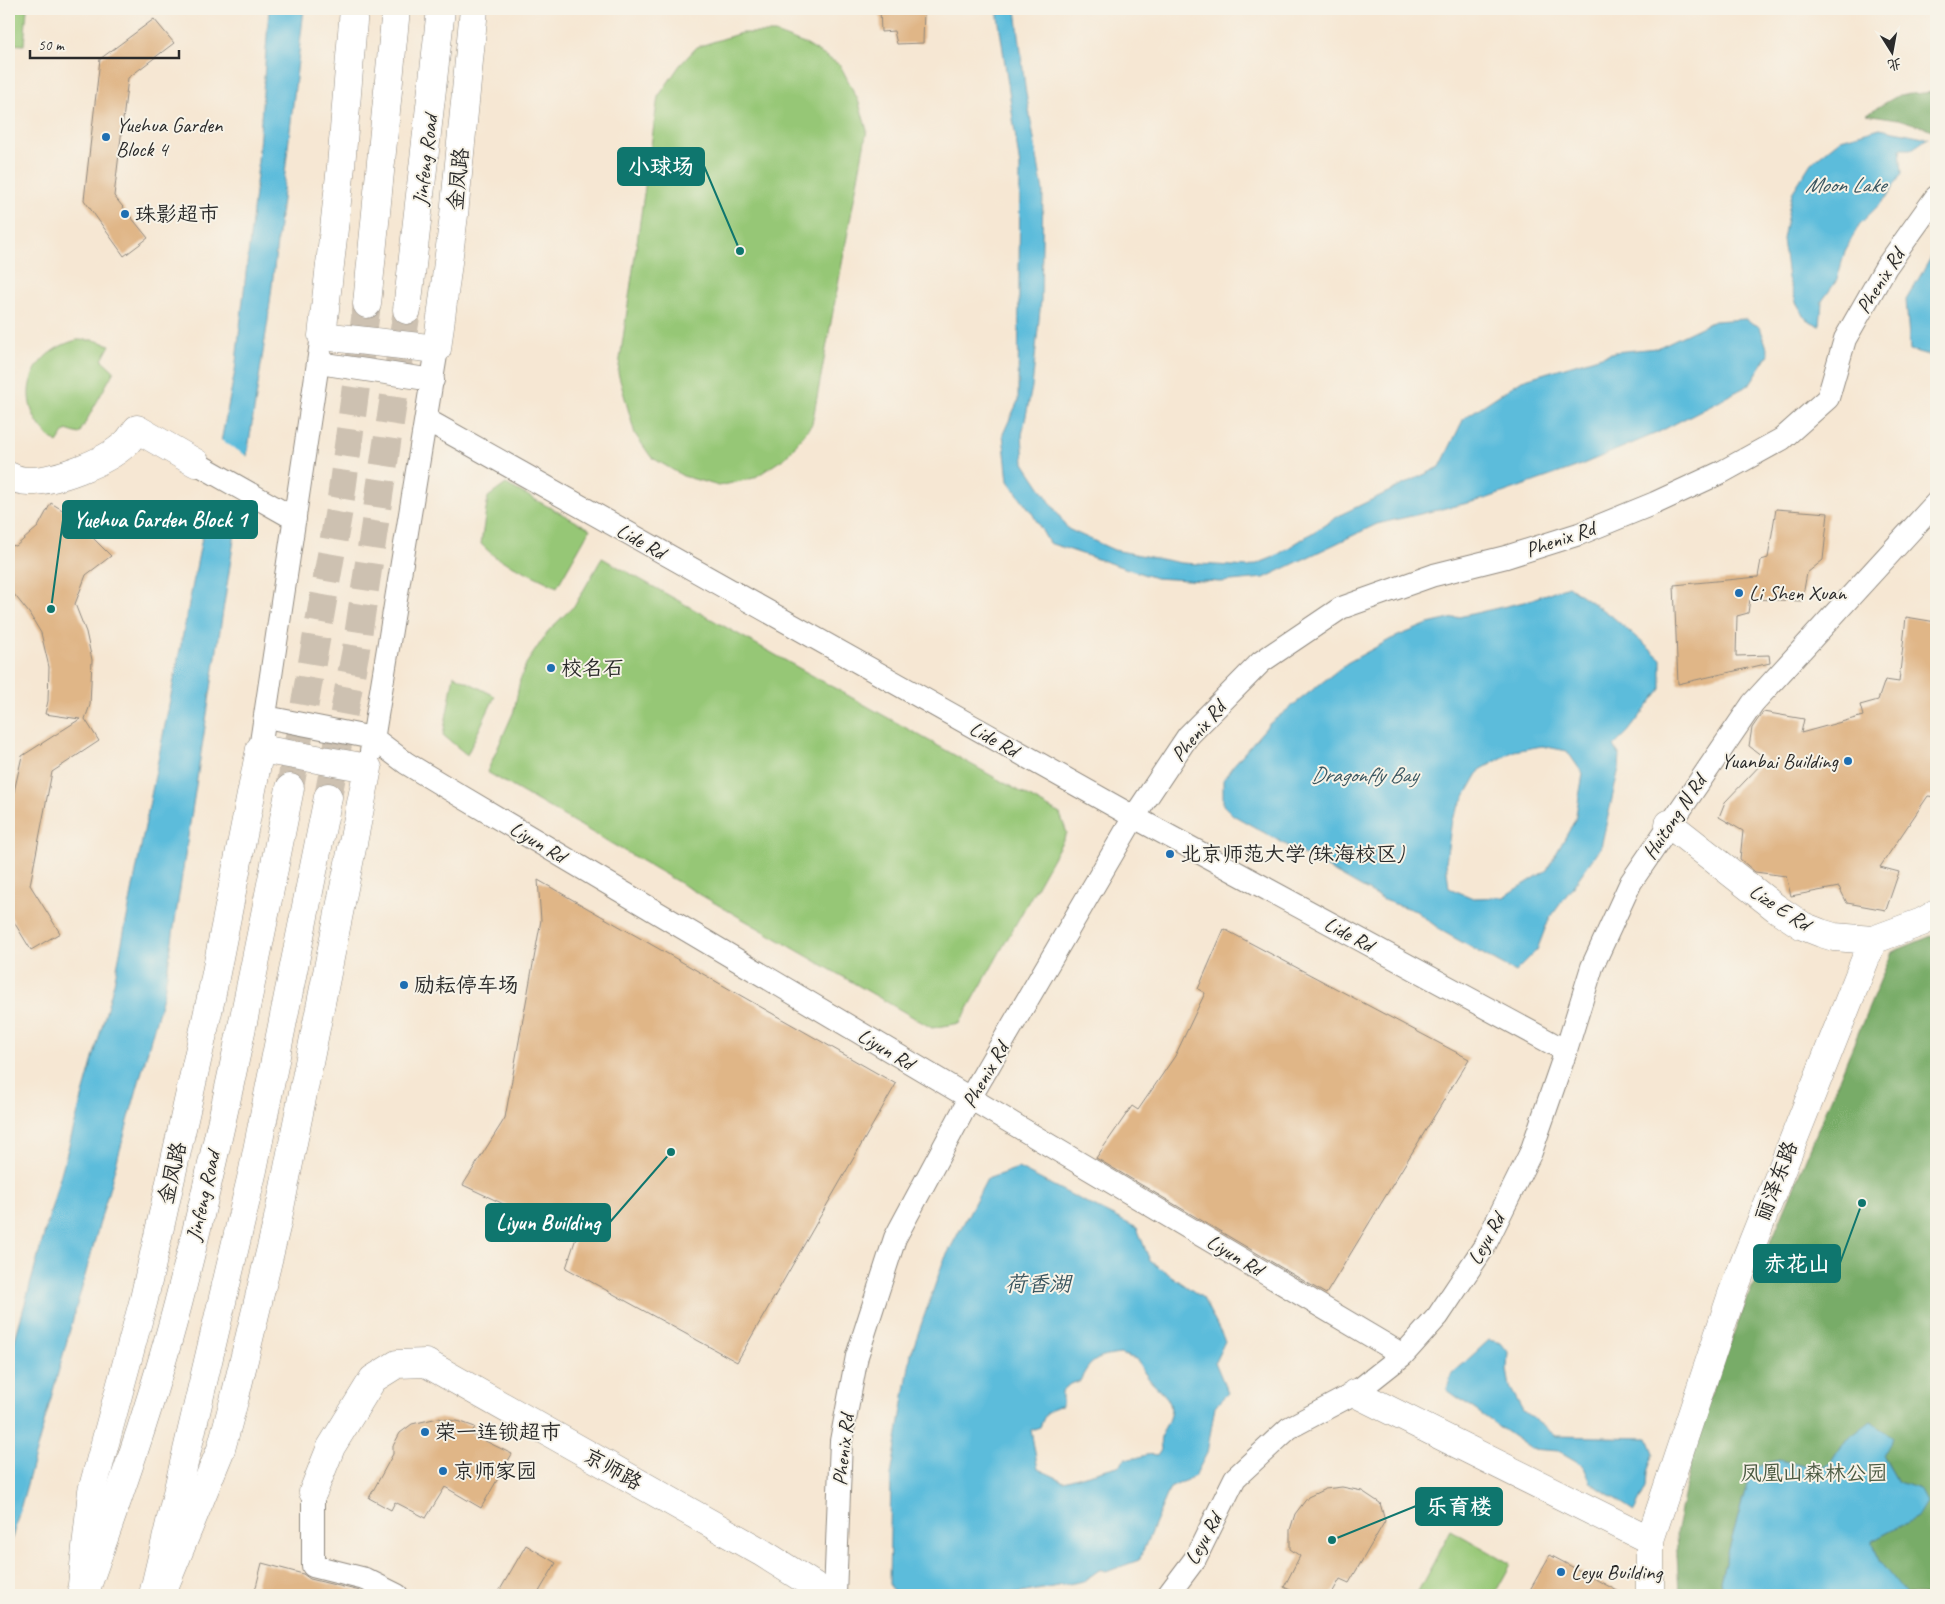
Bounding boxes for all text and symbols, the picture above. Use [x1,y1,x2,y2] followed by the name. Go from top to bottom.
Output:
[30,28,179,60] scale bar
[1868,28,1918,78] north arrow
[38,36,65,55] text: 50 m
[1886,55,1903,74] text: 北
[406,110,444,208] street label: Jinfeng Road
[116,112,223,162] place label: Yuehua Garden Block 4
[100,131,112,143] marker: Yuehua Garden Block 4
[442,146,474,212] street label: 金凤路
[618,148,704,185] callout: 小球场
[628,153,694,181] text: 小球场
[1805,171,1889,199] water label: Moon Lake
[135,201,219,227] place label: 珠影超市
[119,208,131,220] marker: 珠影超市
[1850,241,1912,318] street label: Phenix Rd
[63,501,257,538] callout: Yuehua Garden Block 1
[73,506,249,534] text: Yuehua Garden Block 1
[1522,514,1602,563] street label: Phenix Rd
[612,517,673,567] street label: Lide Rd
[1749,580,1847,606] place label: Li Shen Xuan
[1733,587,1745,599] marker: Li Shen Xuan
[561,655,624,681] place label: 校名石
[545,662,557,674] marker: 校名石
[1165,692,1233,767] street label: Phenix Rd
[965,715,1026,765] street label: Lide Rd
[1721,748,1840,774] place label: Yuanbai Building
[1842,755,1854,767] marker: Yuanbai Building
[1311,761,1421,789] water label: Dragonfly Bay
[1636,767,1714,864] street label: Huitong N Rd
[505,815,573,870] street label: Liyun Rd
[1180,841,1405,867] place label: 北京师范大学(珠海校区)
[1164,848,1176,860] marker: 北京师范大学(珠海校区)
[1745,878,1818,938] street label: Lize E Rd
[1320,910,1381,959] street label: Lide Rd
[414,972,519,998] place label: 励耘停车场
[398,979,410,991] marker: 励耘停车场
[853,1022,921,1077] street label: Liyun Rd
[956,1034,1016,1112] street label: Phenix Rd
[1749,1137,1803,1225] street label: 丽泽东路
[152,1139,192,1207] street label: 金凤路
[180,1145,227,1244] street label: Jinfeng Road
[486,1204,610,1241] callout: Liyun Building
[1461,1206,1512,1269] street label: Leyu Rd
[496,1209,602,1237] text: Liyun Building
[1202,1228,1270,1283] street label: Liyun Rd
[1754,1245,1840,1282] callout: 赤花山
[1764,1250,1830,1278] text: 赤花山
[1005,1270,1073,1298] water label: 荷香湖
[826,1409,860,1487] street label: Phenix Rd
[435,1419,561,1445] place label: 荣一连锁超市
[419,1426,431,1438] marker: 荣一连锁超市
[579,1442,647,1496] street label: 京师路
[453,1458,537,1484] place label: 京师家园
[1741,1460,1888,1486] park label: 凤凰山森林公园
[437,1465,449,1477] marker: 京师家园
[1416,1488,1502,1525] callout: 乐育楼
[1426,1493,1492,1521] text: 乐育楼
[1178,1506,1229,1569] street label: Leyu Rd
[1571,1559,1663,1585] place label: Leyu Building
[1555,1566,1567,1578] marker: Leyu Building

